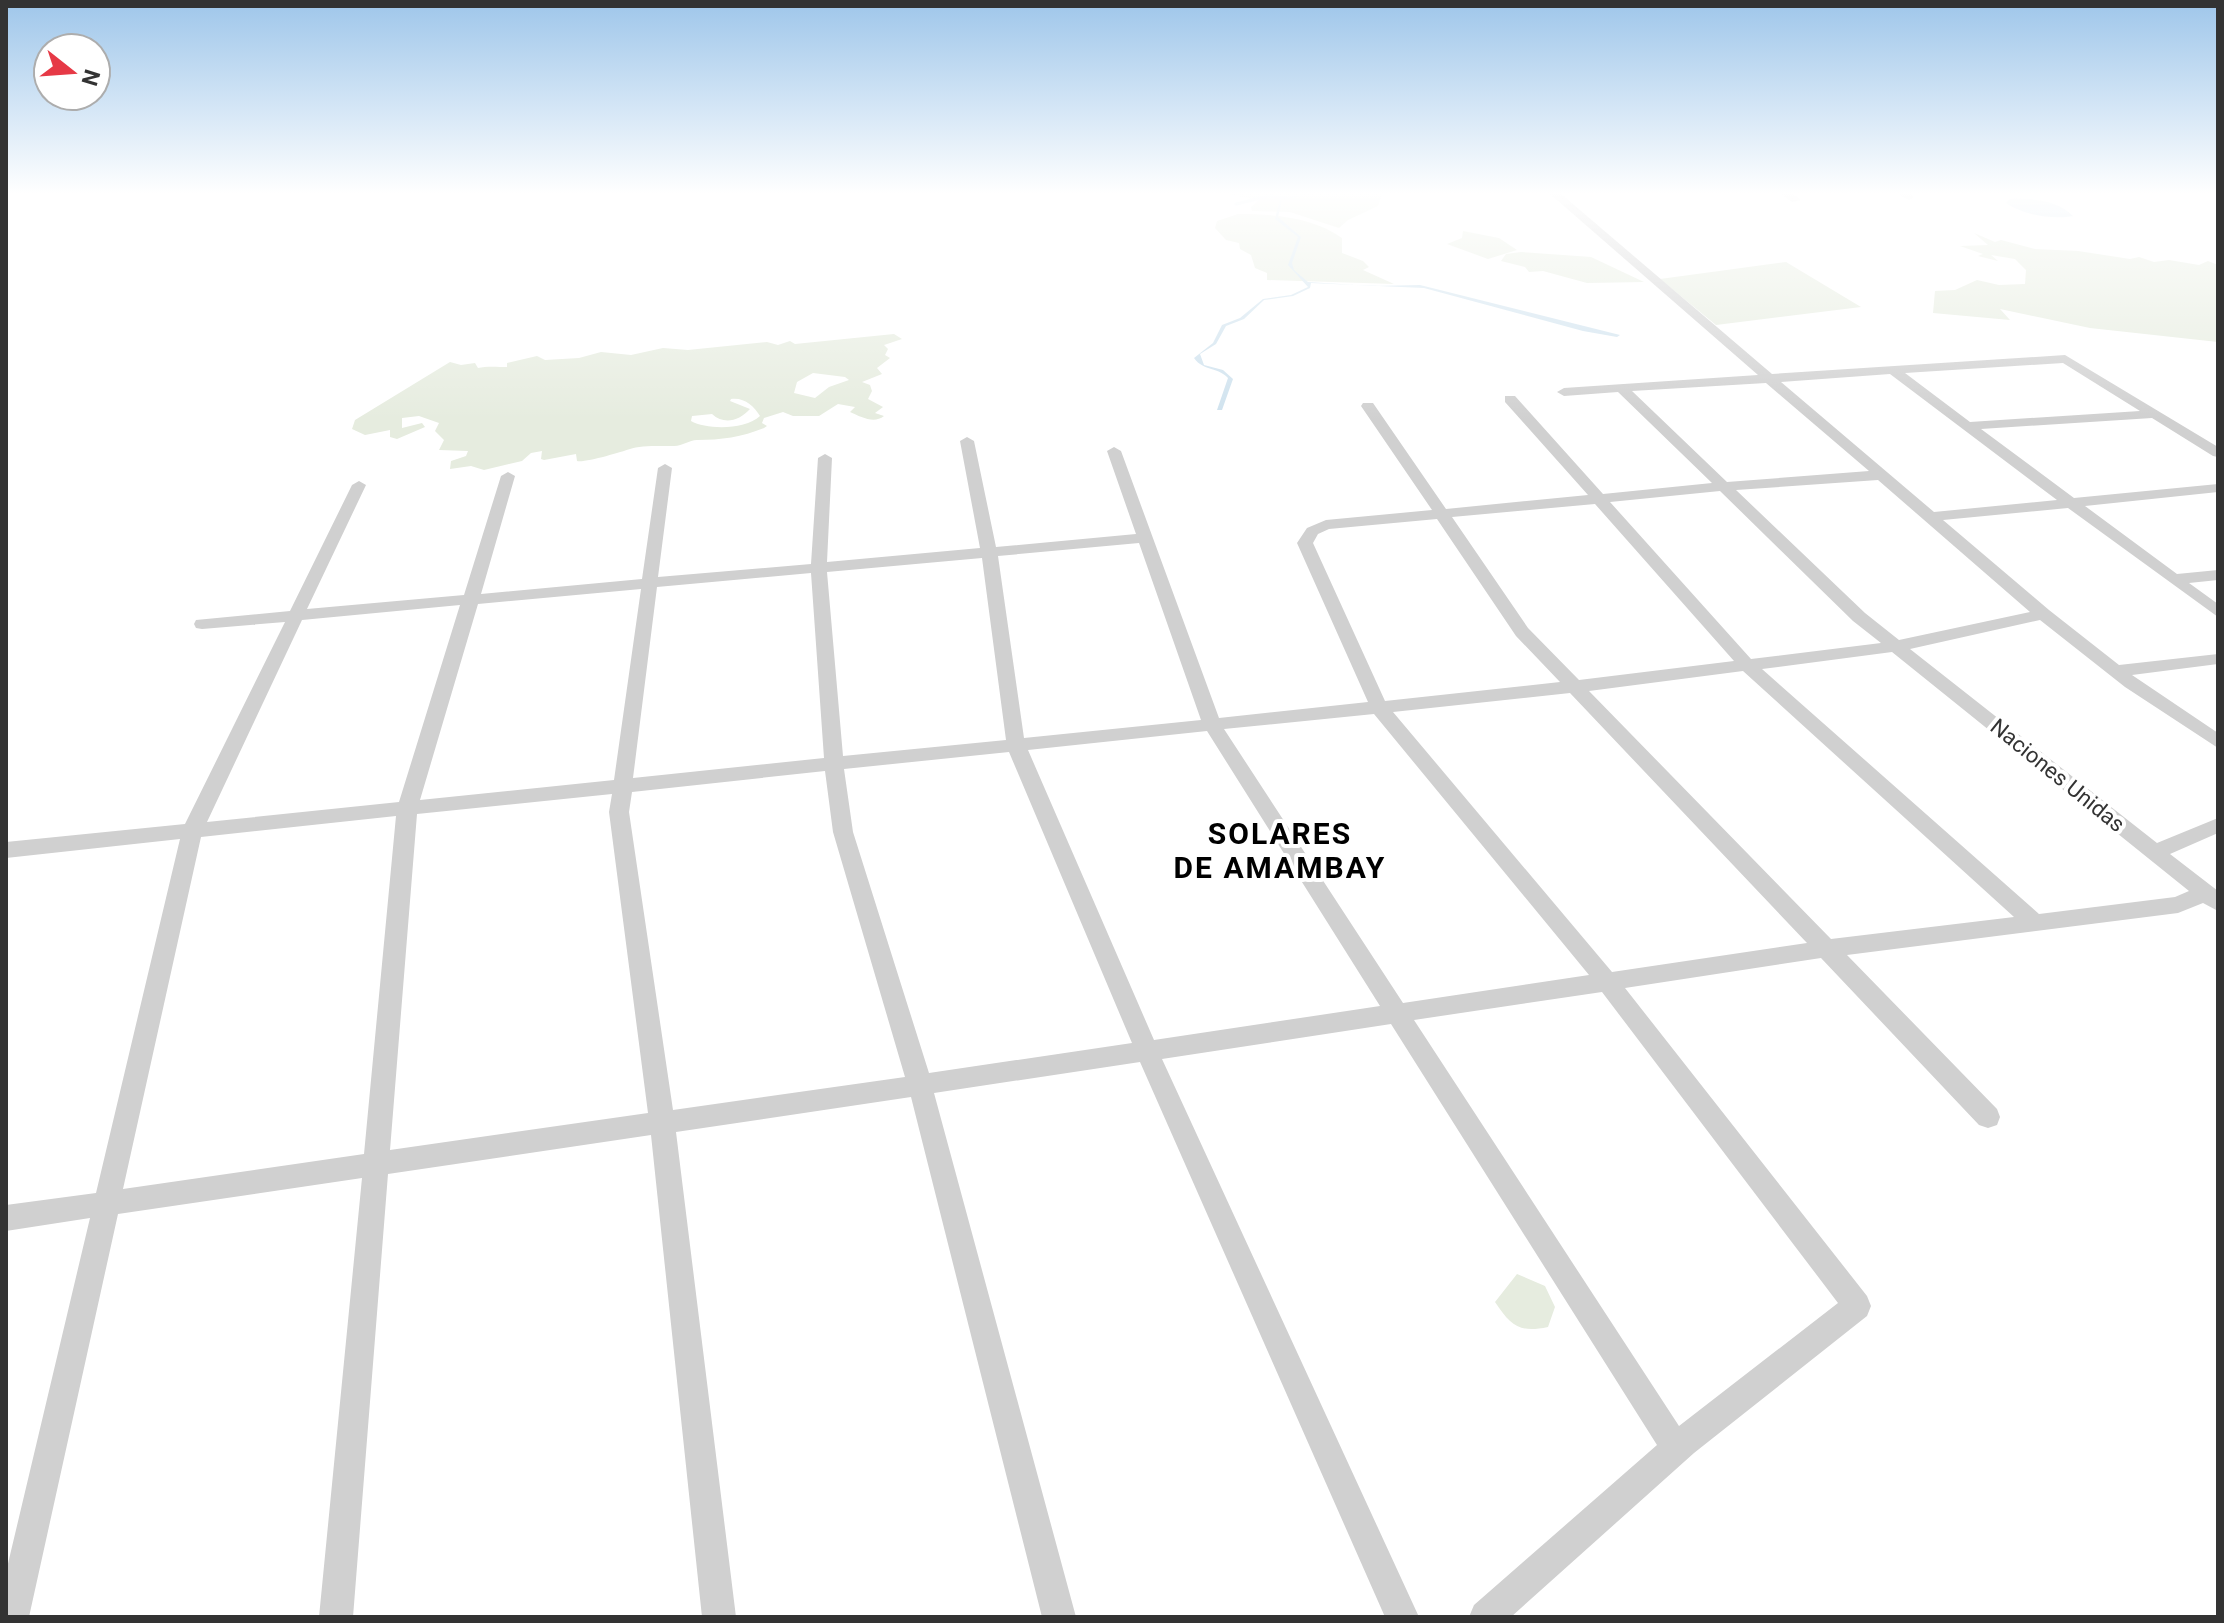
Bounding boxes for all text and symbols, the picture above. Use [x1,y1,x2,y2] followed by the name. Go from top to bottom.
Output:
[32,32,112,112] north arrow
[76,67,105,89] text: N
[1986,714,2130,837] street label: Naciones Unidas
[1174,816,1386,885] district label: SOLARES DE AMAMBAY

